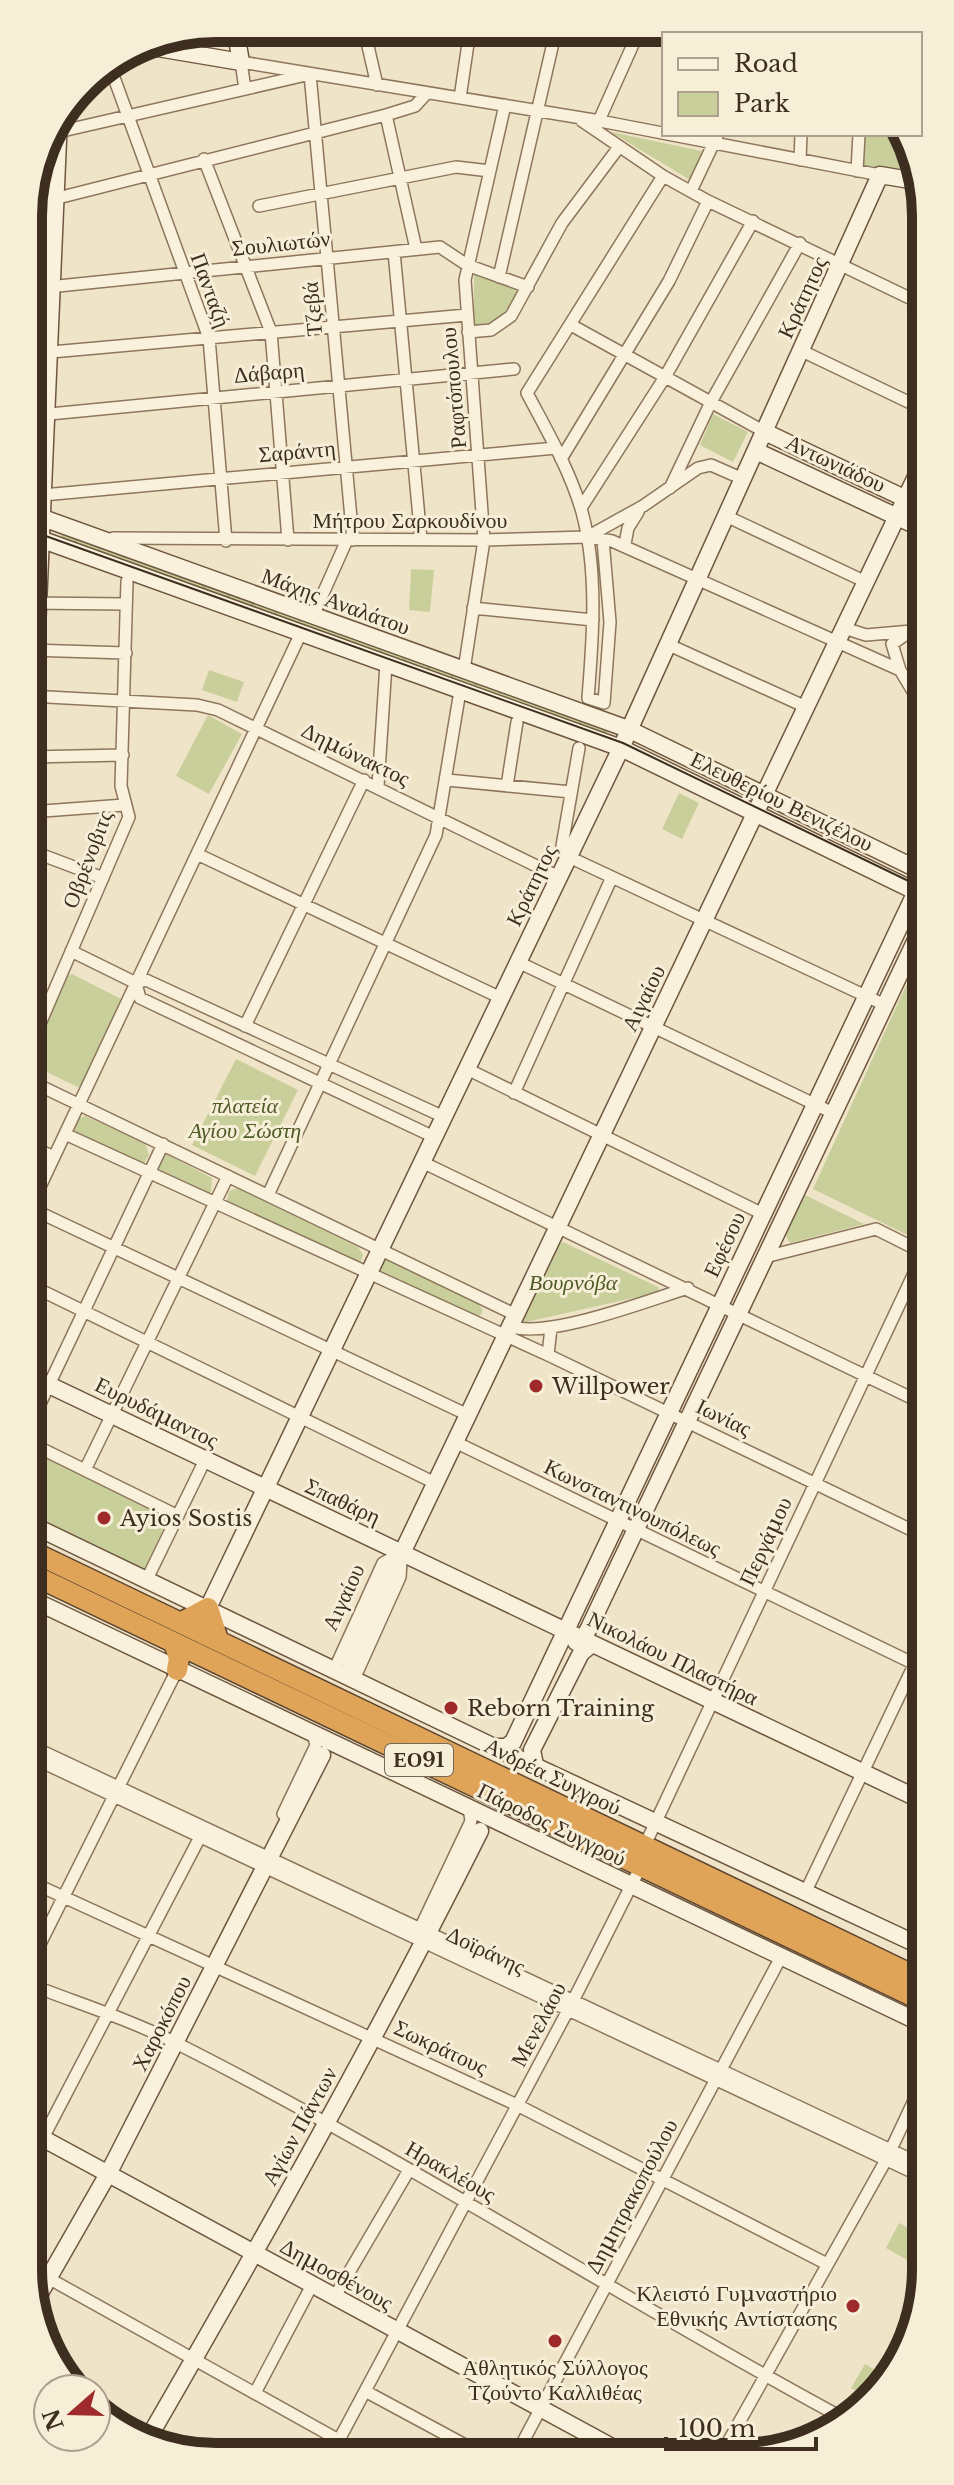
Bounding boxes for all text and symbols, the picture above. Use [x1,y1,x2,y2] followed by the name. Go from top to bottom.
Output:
[662,32,922,136] legend
[734,49,798,78] text: Road
[734,89,790,118] text: Park
[231,225,332,262] street label: Σουλιωτών
[185,249,236,331] street label: Πανταζή
[772,252,833,342] street label: Κράτητος
[297,280,328,337] street label: Τζεβά
[435,326,472,450] street label: Ραφτόπουλου
[233,356,306,389] street label: Δάβαρη
[782,429,890,498] street label: Αντωνιάδου
[257,435,337,468] street label: Σαράντη
[312,507,508,534] street label: Μήτρου Σαρκουδίνου
[258,562,414,641] street label: Μάχης Αναλάτου
[297,717,415,792] street label: Δημώνακτος
[686,746,878,857] street label: Ελευθερίου Βενιζέλου
[56,806,119,912] street label: Οβρένοβιτς
[500,840,563,930] street label: Κράτητος
[616,960,671,1036] street label: Αιγαίου
[187,1092,301,1144] park label: πλατεία Αγίου Σώστη
[698,1207,751,1281] street label: Εφέσου
[529,1269,618,1296] park label: Βουρνόβα
[91,1371,223,1454] street label: Ευρυδάμαντος
[551,1373,670,1400] place label: Willpower
[527,1377,545,1395] marker: Willpower
[692,1393,756,1442] street label: Ιωνίας
[540,1453,726,1562] street label: Κωνσταντινουπόλεως
[301,1472,385,1531] street label: Σπαθάρη
[733,1492,798,1590] street label: Περγάμου
[119,1505,252,1532] place label: Ayios Sostis
[95,1509,113,1527] marker: Ayios Sostis
[316,1559,371,1635] street label: Αιγαίου
[583,1605,763,1712] street label: Νικολάου Πλαστήρα
[467,1695,655,1722] place label: Reborn Training
[442,1699,460,1717] marker: Reborn Training
[480,1732,626,1821] street label: Ανδρέα Συγγρού
[385,1744,453,1776] road number: ΕΟ91
[473,1777,631,1872] street label: Πάροδος Συγγρού
[442,1921,530,1981] street label: Δοϊράνης
[126,1971,197,2076] street label: Χαροκόπου
[505,1977,572,2071] street label: Μενελάου
[390,2014,492,2081] street label: Σωκράτους
[256,2062,343,2190] street label: Αγίων Πάντων
[579,2114,684,2278] street label: Δημητρακοπούλου
[401,2135,501,2208] street label: Ηρακλέους
[276,2232,398,2317] street label: Δημοσθένους
[636,2280,837,2332] place label: Κλειστό Γυμναστήριο Εθνικής Αντίστασης
[844,2297,862,2315] marker: Κλειστό Γυμναστήριο Εθνικής Αντίστασης
[546,2332,564,2350] marker: Αθλητικός Σύλλογος Τζούντο Καλλιθέας
[462,2354,648,2406] place label: Αθλητικός Σύλλογος Τζούντο Καλλιθέας
[32,2373,112,2453] north arrow
[666,2401,816,2451] scale bar
[37,2405,70,2434] text: N
[678,2414,756,2443] text: 100 m

